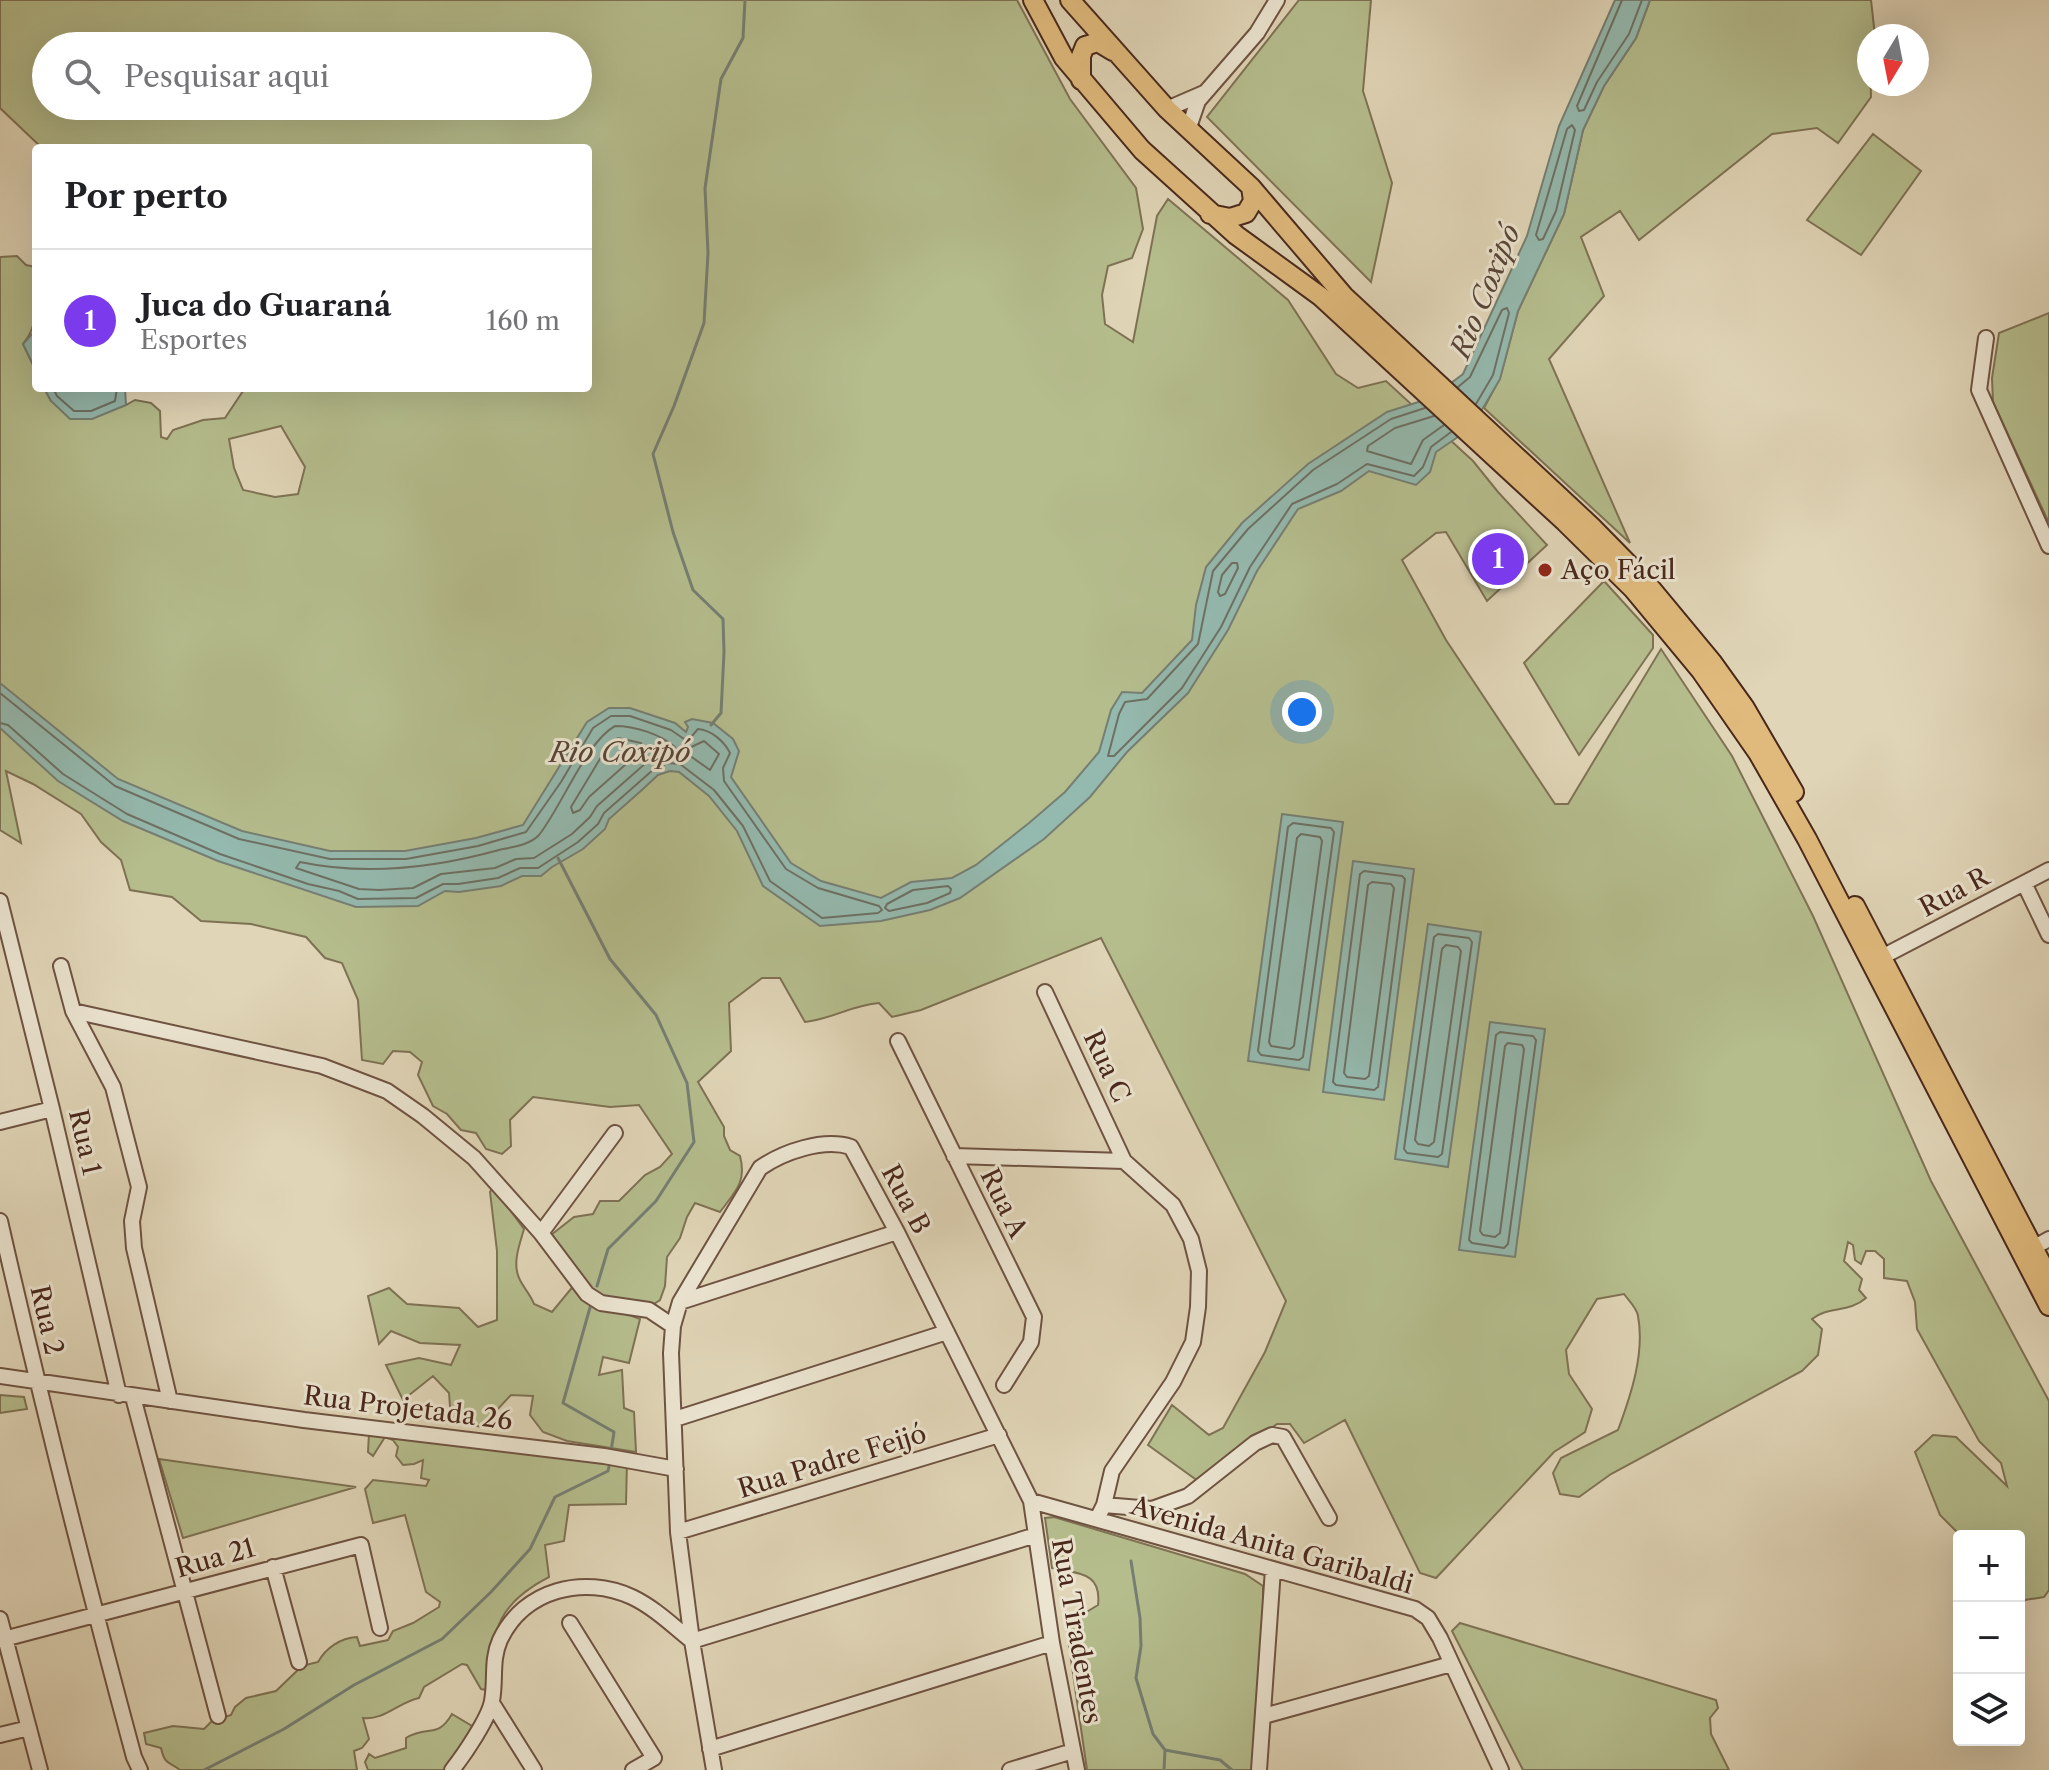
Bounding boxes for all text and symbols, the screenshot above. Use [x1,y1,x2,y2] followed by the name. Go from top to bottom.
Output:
[1857,24,1929,96] north arrow
[32,32,592,120] search box
[60,54,104,98] icon: search
[124,58,329,95] text: Pesquisar aqui
[64,175,228,217] text: Por perto
[1442,219,1527,365] water label: Rio Coxipó
[140,287,391,324] text: Juca do Guaraná
[84,305,96,337] text: 1
[486,305,560,337] text: 160 m
[140,324,247,356] text: Esportes
[1472,529,1524,589] pin: 1
[1560,554,1676,586] place label: Aço Fácil
[1536,561,1554,579] marker: Aço Fácil
[1282,692,1322,732] your location
[547,735,691,769] water label: Rio Coxipó
[1914,859,1996,924] street label: Rua R
[1077,1025,1137,1107] street label: Rua C
[62,1106,108,1178] street label: Rua 1
[875,1159,937,1239] street label: Rua B
[973,1163,1035,1244] street label: Rua A
[24,1282,70,1358] street label: Rua 2
[302,1379,514,1437] street label: Rua Projetada 26
[734,1417,930,1505] street label: Rua Padre Feijó
[1126,1489,1417,1601] street label: Avenida Anita Garibaldi
[1953,1530,2025,1746] map controls
[1953,1530,2025,1602] button: +
[172,1531,259,1585] street label: Rua 21
[1045,1536,1109,1726] street label: Rua Tiradentes
[1953,1602,2025,1674] button: −
[1953,1674,2025,1746] button: layers

